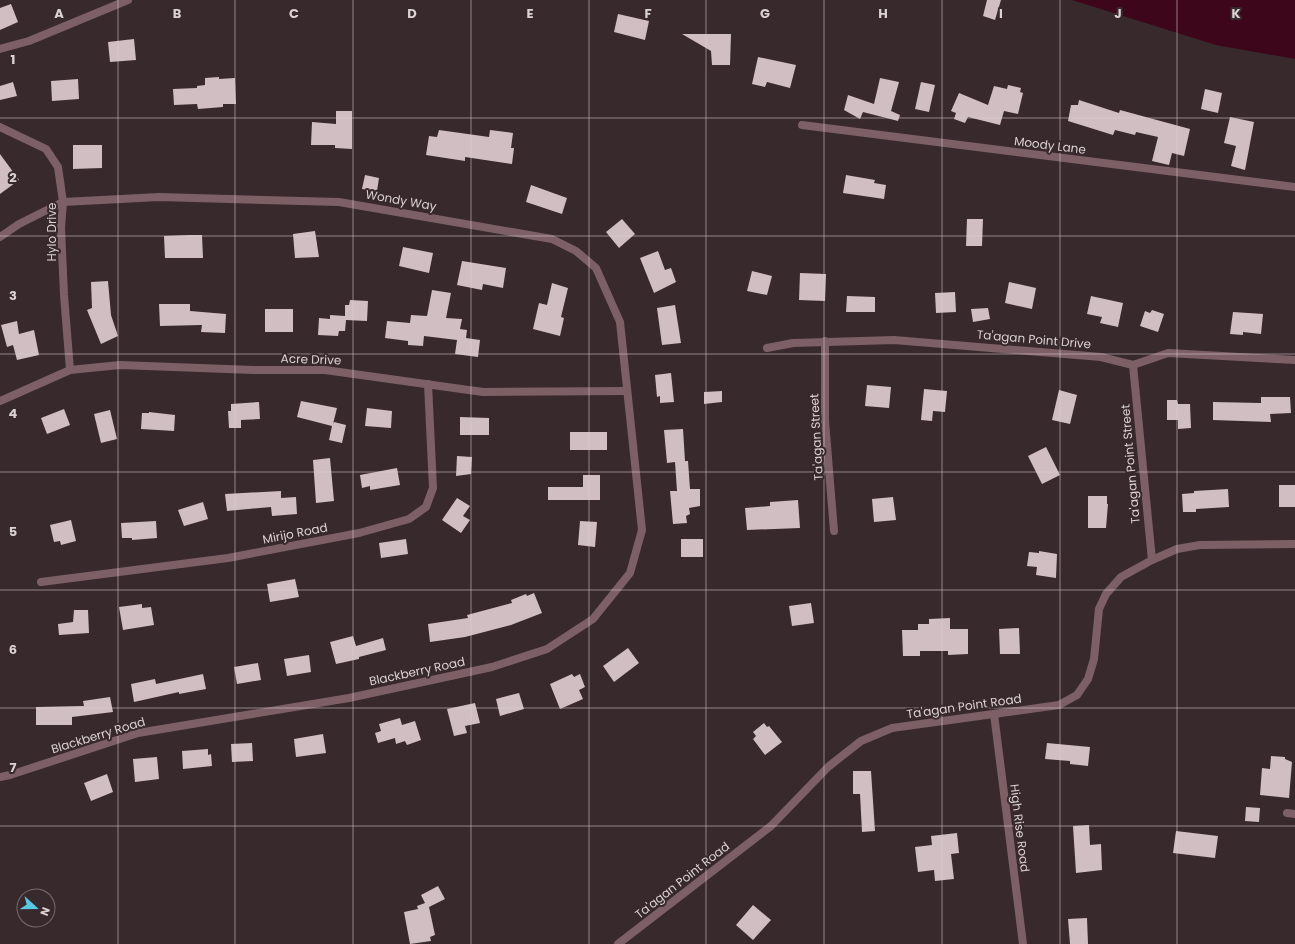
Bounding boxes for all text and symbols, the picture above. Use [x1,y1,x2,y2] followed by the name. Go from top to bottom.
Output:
[54,4,64,23] text: A
[173,4,182,23] text: B
[289,4,299,23] text: C
[407,4,417,23] text: D
[526,4,534,23] text: E
[644,4,652,23] text: F
[760,4,770,23] text: G
[878,4,888,23] text: H
[999,4,1003,23] text: I
[1114,4,1122,23] text: J
[1231,4,1241,23] text: K
[11,50,15,69] text: 1
[1013,132,1087,158] street label: Moody Lane
[9,168,17,187] text: 2
[364,185,438,215] street label: Wondy Way
[43,203,60,261] street label: Hylo Drive
[9,286,17,305] text: 3
[976,326,1092,352] street label: Ta'agan Point Drive
[280,349,342,369] street label: Acre Drive
[805,393,827,481] street label: Ta'agan Street
[9,404,18,423] text: 4
[1116,404,1144,524] street label: Ta'agan Point Street
[261,518,329,548] street label: Mirijo Road
[9,522,17,541] text: 5
[9,640,17,659] text: 6
[368,653,466,689] street label: Blackberry Road
[905,690,1023,722] street label: Ta'agan Point Road
[49,713,147,757] street label: Blackberry Road
[10,758,17,777] text: 7
[1006,783,1034,873] street label: High Rise Road
[631,838,733,922] street label: Ta'agan Point Road
[16,888,56,928] north arrow
[36,905,54,918] text: N

